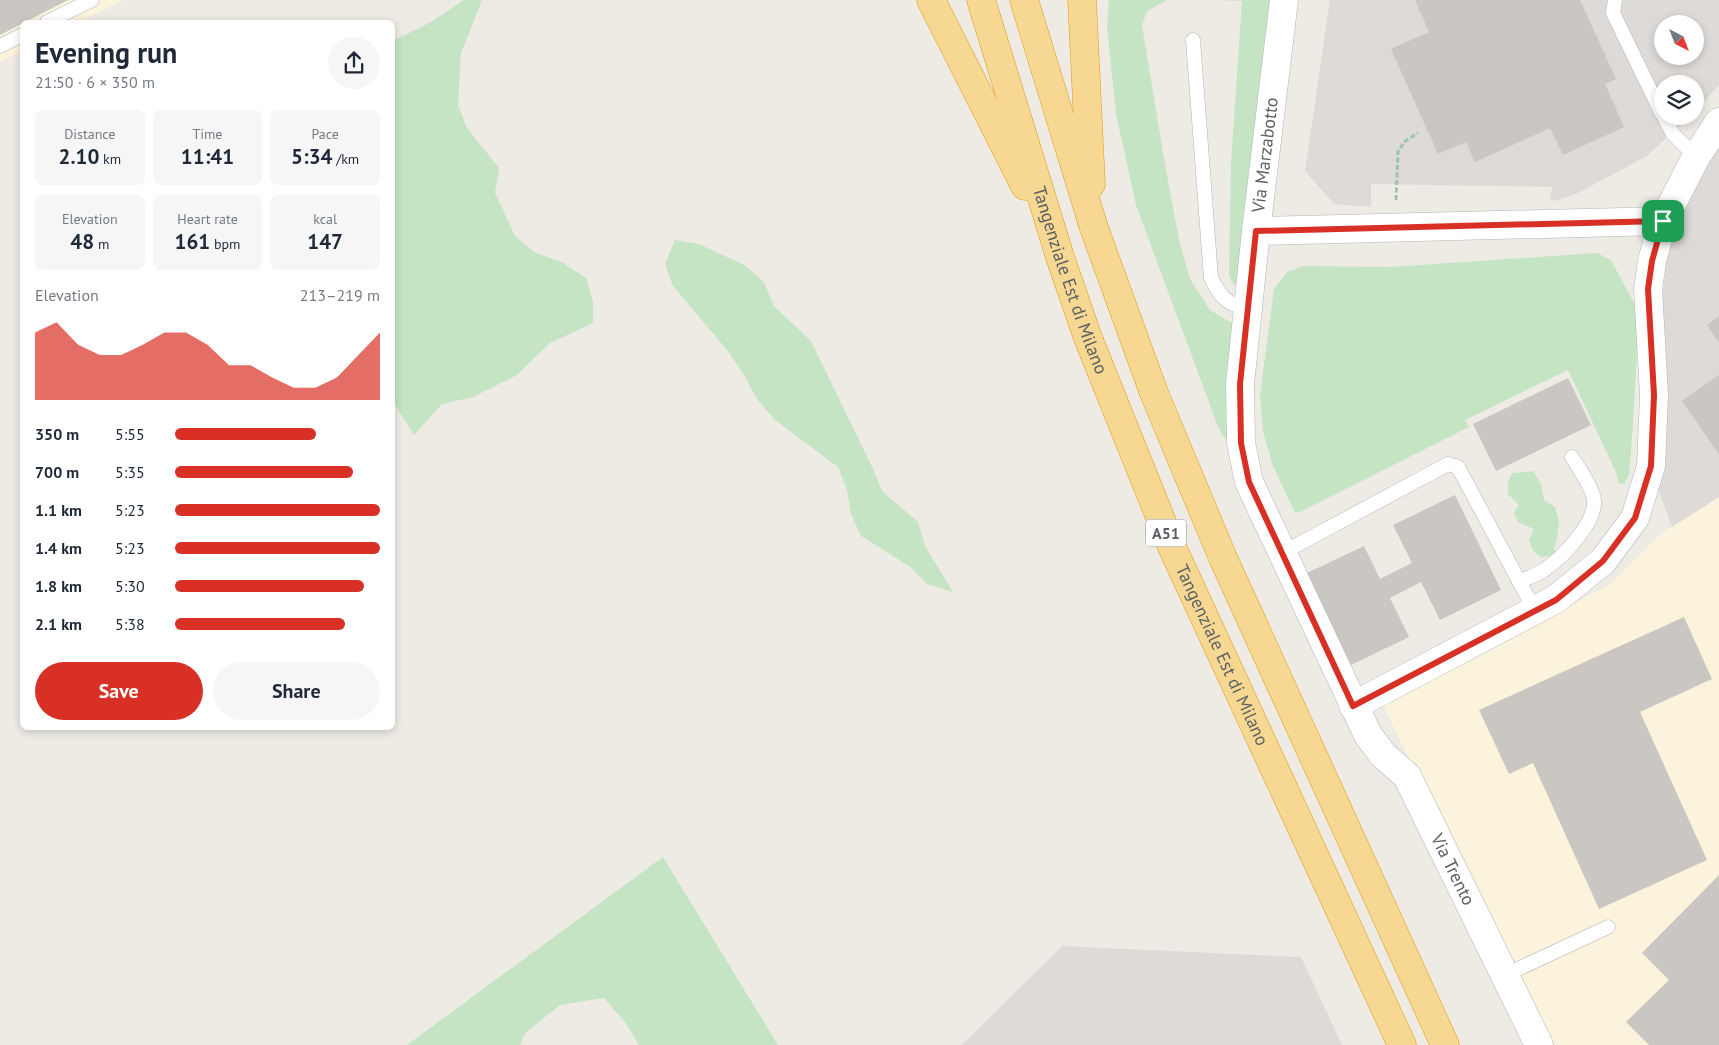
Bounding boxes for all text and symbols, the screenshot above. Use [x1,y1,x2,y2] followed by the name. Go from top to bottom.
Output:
[1654,15,1704,65] north arrow
[1654,15,1704,125] map controls
[35,34,177,71] text: Evening run
[328,37,380,89] button: share
[35,72,155,92] text: 21:50 · 6 × 350 m
[1654,75,1704,125] button: layers
[1246,96,1283,215] street label: Via Marzabotto
[64,125,115,143] text: Distance
[192,125,223,143] text: Time
[311,125,339,143] text: Pace
[58,143,99,170] text: 2.10
[181,143,234,170] text: 11:41
[291,143,332,170] text: 5:34
[99,150,121,168] text: km
[332,150,359,168] text: /km
[1028,183,1113,377] street label: Tangenziale Est di Milano
[1642,200,1684,242] pin
[1649,207,1677,235] icon: arrive
[62,210,118,228] text: Elevation
[177,210,238,228] text: Heart rate
[313,210,337,228] text: kcal
[70,228,94,255] text: 48
[175,228,210,255] text: 161
[307,228,343,255] text: 147
[94,235,109,253] text: m
[210,235,240,253] text: bpm
[35,285,99,305] text: Elevation
[300,285,380,305] text: 213–219 m
[35,424,79,444] text: 350 m
[115,424,145,444] text: 5:55
[35,462,79,482] text: 700 m
[115,462,145,482] text: 5:35
[35,500,82,520] text: 1.1 km
[115,500,145,520] text: 5:23
[1146,520,1186,546] road number: A51
[35,538,82,558] text: 1.4 km
[115,538,145,558] text: 5:23
[1171,561,1274,749] street label: Tangenziale Est di Milano
[35,576,82,596] text: 1.8 km
[115,576,145,596] text: 5:30
[35,614,82,634] text: 2.1 km
[115,614,145,634] text: 5:38
[35,662,203,720] button: Save
[213,662,380,720] button: Share
[1426,829,1481,909] street label: Via Trento

